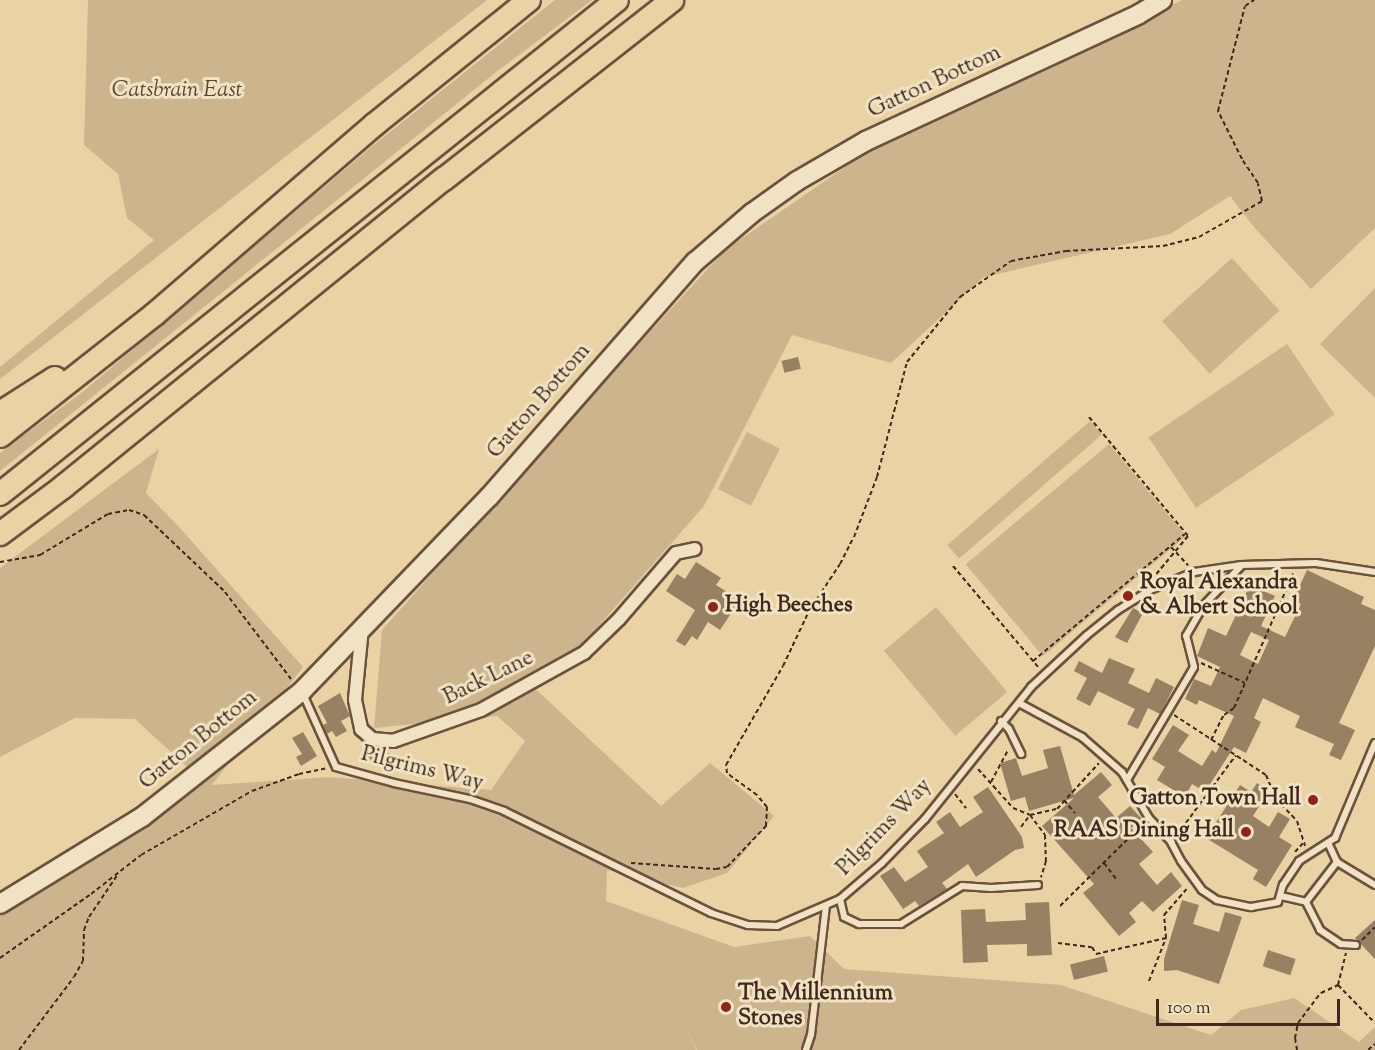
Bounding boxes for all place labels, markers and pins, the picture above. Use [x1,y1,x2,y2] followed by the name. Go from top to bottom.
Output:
[1140,570,1298,622] place label: Royal Alexandra & Albert School
[1121,589,1135,603] marker: Royal Alexandra & Albert School
[725,594,853,620] place label: High Beeches
[706,600,720,614] marker: High Beeches
[1129,787,1301,813] place label: Gatton Town Hall
[1306,793,1320,807] marker: Gatton Town Hall
[1054,819,1234,845] place label: RAAS Dining Hall
[1239,825,1253,839] marker: RAAS Dining Hall
[738,981,893,1032] place label: The Millennium Stones
[719,1000,733,1014] marker: The Millennium Stones

